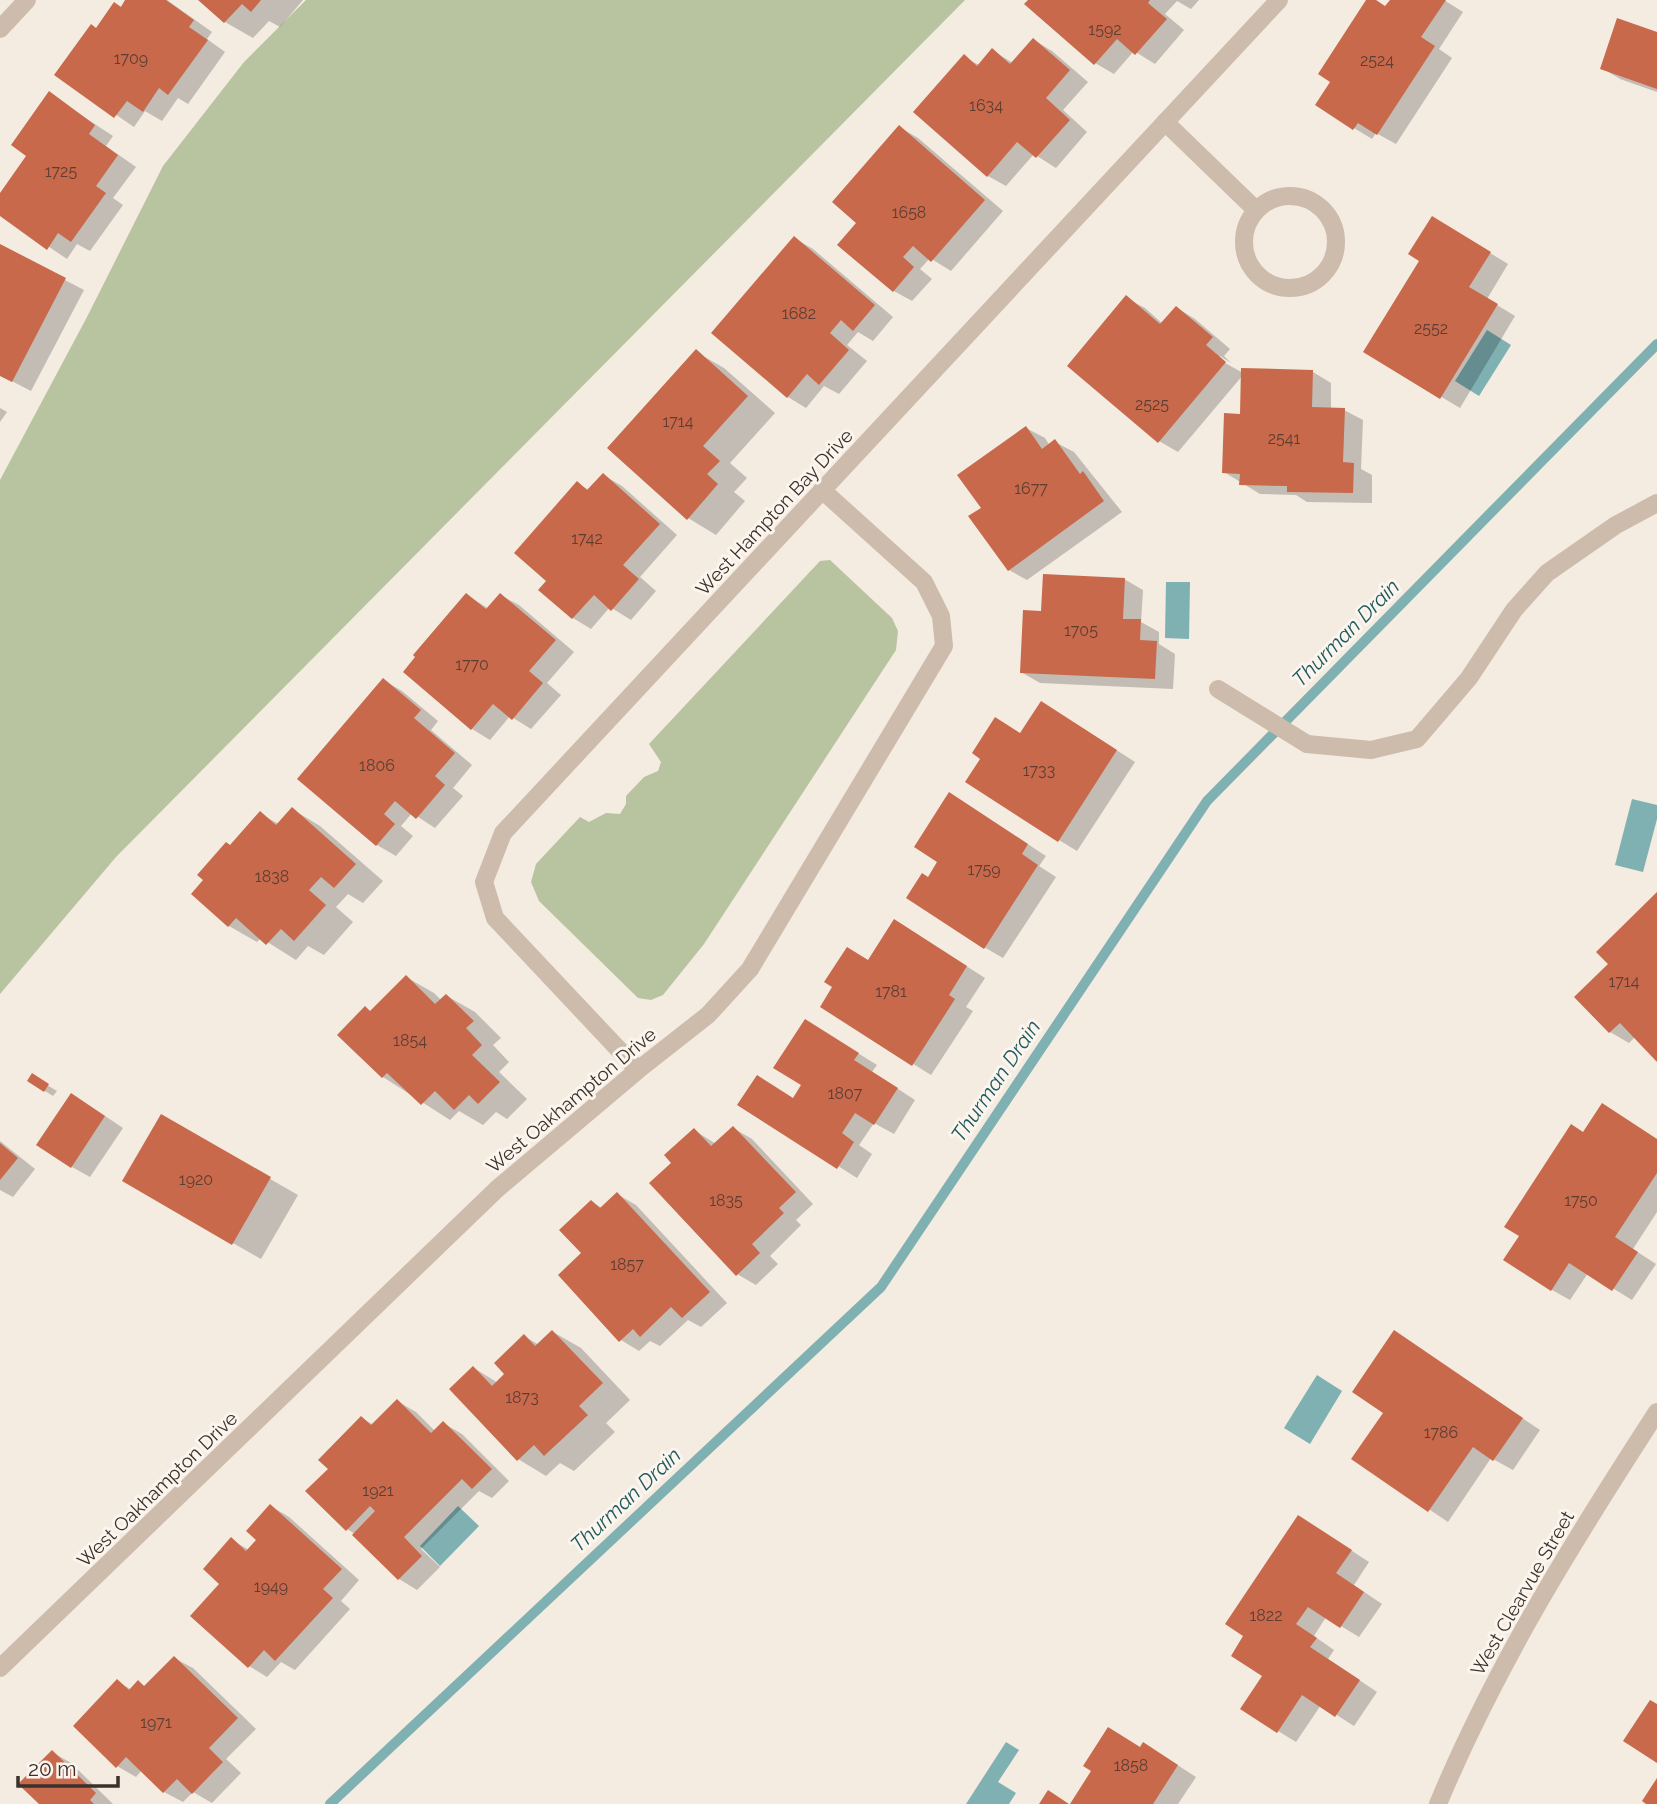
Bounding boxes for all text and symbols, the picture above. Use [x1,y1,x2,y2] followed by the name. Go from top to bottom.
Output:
[1088,20,1122,39] house number: 1592
[114,49,148,68] house number: 1709
[1360,51,1394,70] house number: 2524
[969,96,1003,115] house number: 1634
[45,162,77,181] house number: 1725
[892,203,926,222] house number: 1658
[782,304,816,323] house number: 1682
[1414,319,1448,338] house number: 2552
[1135,395,1169,414] house number: 2525
[663,412,694,431] house number: 1714
[691,424,857,600] street label: West Hampton Bay Drive
[1268,429,1300,448] house number: 2541
[1014,479,1048,498] house number: 1677
[571,529,603,548] house number: 1742
[1287,574,1404,691] water label: Thurman Drain
[1064,621,1098,640] house number: 1705
[455,655,489,674] house number: 1770
[359,756,395,775] house number: 1806
[1023,761,1055,780] house number: 1733
[967,860,1001,879] house number: 1759
[255,867,289,886] house number: 1838
[1609,972,1640,991] house number: 1714
[875,982,907,1001] house number: 1781
[946,1015,1045,1146] water label: Thurman Drain
[482,1023,660,1177] street label: West Oakhampton Drive
[393,1031,427,1050] house number: 1854
[828,1084,863,1103] house number: 1807
[179,1170,213,1189] house number: 1920
[709,1191,743,1210] house number: 1835
[1564,1191,1598,1210] house number: 1750
[610,1255,644,1274] house number: 1857
[505,1388,539,1407] house number: 1873
[72,1407,242,1571] street label: West Oakhampton Drive
[1424,1423,1458,1442] house number: 1786
[565,1442,686,1557] water label: Thurman Drain
[362,1481,394,1500] house number: 1921
[1466,1506,1578,1679] street label: West Clearvue Street
[254,1577,288,1596] house number: 1949
[1249,1606,1283,1625] house number: 1822
[140,1713,172,1732] house number: 1971
[18,1744,117,1788] scale bar
[28,1756,76,1781] text: 20 m
[1114,1756,1148,1775] house number: 1858

